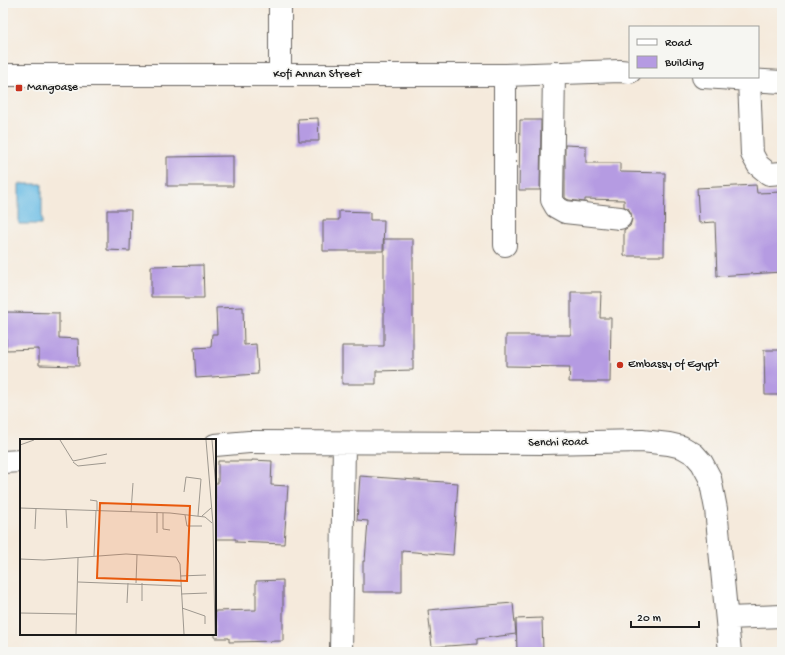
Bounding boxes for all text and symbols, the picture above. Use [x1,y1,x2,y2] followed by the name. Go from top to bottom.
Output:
[629,26,759,78] legend
[665,37,692,51] text: Road
[664,57,704,71] text: Building
[273,68,362,82] street label: Kofi Annan Street
[27,81,79,95] place label: Mangoase
[14,83,24,93] marker: Mangoase
[628,358,719,372] place label: Embassy of Egypt
[615,360,625,370] marker: Embassy of Egypt
[528,435,589,451] street label: Senchi Road
[20,439,216,635] inset map
[631,603,699,629] scale bar
[637,612,662,626] text: 20 m

